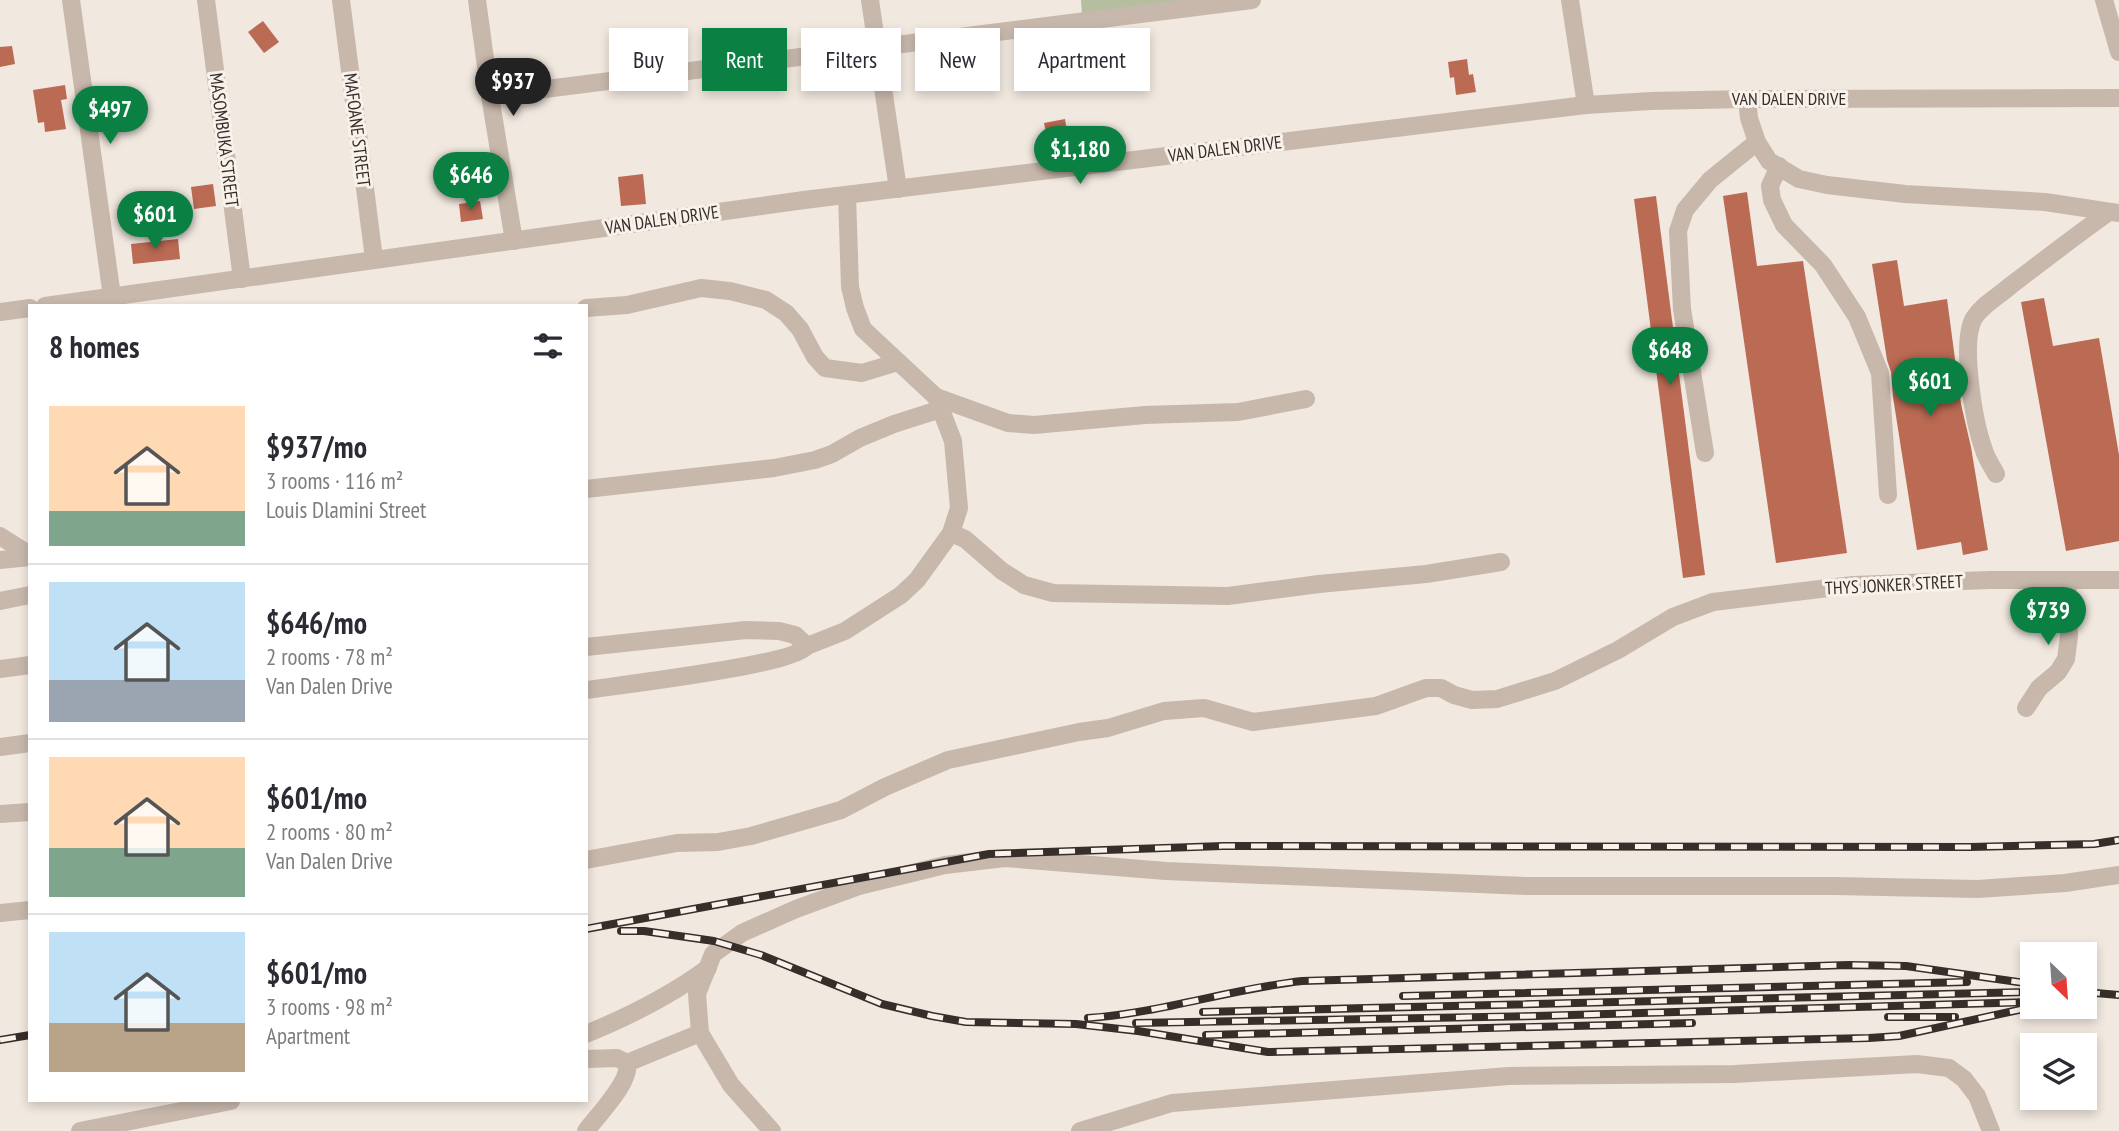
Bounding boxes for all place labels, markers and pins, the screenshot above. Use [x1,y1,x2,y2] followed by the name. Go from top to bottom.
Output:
[472,58,554,118] pin: $937
[69,86,151,146] pin: $497
[1023,127,1137,186] pin: $1,180
[430,152,512,212] pin: $646
[114,191,196,251] pin: $601
[1629,328,1711,387] pin: $648
[1889,358,1971,418] pin: $601
[2007,588,2089,647] pin: $739

